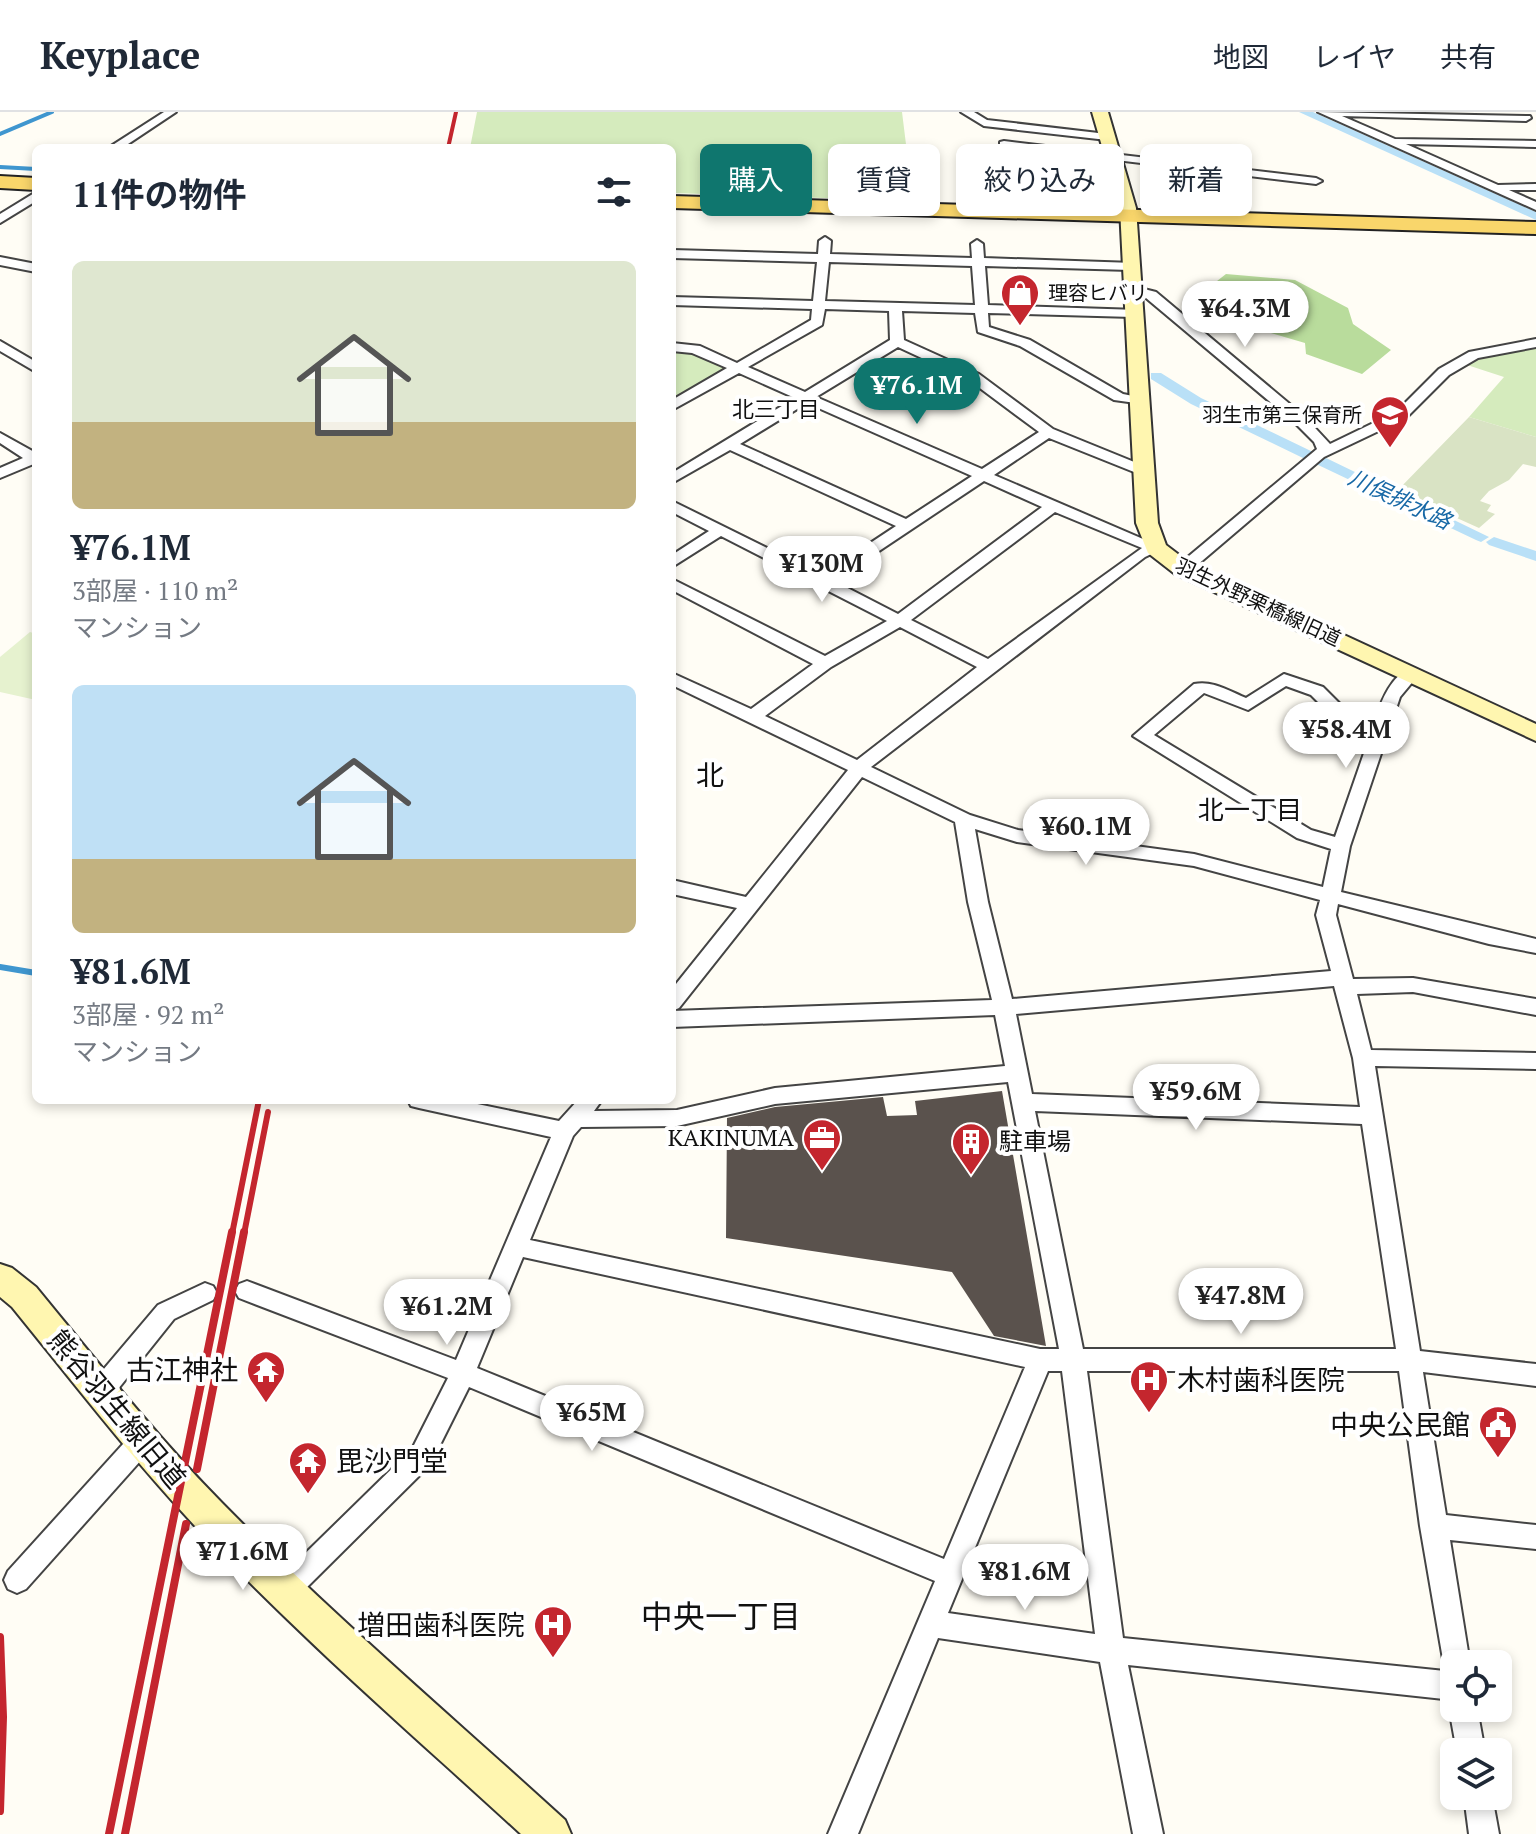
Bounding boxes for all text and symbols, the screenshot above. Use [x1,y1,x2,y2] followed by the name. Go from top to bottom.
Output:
[40,30,200,80] text: Keyplace
[1213,38,1269,75] text: 地図
[1313,38,1396,75] text: レイヤ
[1440,38,1496,75] text: 共有
[700,144,812,216] chip: 購入
[828,144,940,216] chip: 賃貸
[956,144,1124,216] chip: 絞り込み
[1140,144,1252,216] chip: 新着
[592,170,636,214] icon: filters
[72,172,246,217] text: 11件の物件
[999,272,1041,327] shop icon: 理容ヒバリ
[1048,279,1148,306] place label: 理容ヒバリ
[1180,281,1310,349] pin: ¥64.3M
[1200,290,1290,324] text: ¥64.3M
[282,313,426,457] icon: home
[852,358,982,426] pin: ¥76.1M
[872,367,962,401] text: ¥76.1M
[732,394,820,423] district label: 北三丁目
[1369,394,1411,449] school or university icon: 羽生市第三保育所
[1202,401,1362,428] place label: 羽生市第三保育所
[1344,462,1458,536] water label: 川俣排水路
[72,525,191,570] text: ¥76.1M
[766,536,878,604] pin: ¥130M
[781,545,863,579] text: ¥130M
[1171,551,1345,652] street label: 羽生外野栗橋線旧道
[72,573,238,607] text: 3部屋 · 110 m²
[72,610,202,644] text: マンション
[1281,702,1411,770] pin: ¥58.4M
[1301,711,1391,745] text: ¥58.4M
[282,737,426,881] icon: home
[696,756,724,793] district label: 北
[1198,792,1302,826] district label: 北一丁目
[1021,799,1151,867] pin: ¥60.1M
[1041,808,1131,842] text: ¥60.1M
[72,949,191,994] text: ¥81.6M
[72,997,224,1031] text: 3部屋 · 92 m²
[72,1034,202,1068] text: マンション
[1131,1064,1261,1132] pin: ¥59.6M
[1151,1073,1241,1107] text: ¥59.6M
[801,1117,843,1172] office icon: KAKINUMA
[668,1121,795,1153] place label: KAKINUMA
[950,1121,992,1176] building icon: 駐車場
[999,1125,1071,1157] place label: 駐車場
[1176,1268,1306,1336] pin: ¥47.8M
[1196,1277,1286,1311] text: ¥47.8M
[382,1279,512,1347] pin: ¥61.2M
[402,1288,492,1322] text: ¥61.2M
[40,1322,195,1496] street label: 熊谷羽生線旧道
[245,1349,287,1404] temple icon: 古江神社
[126,1351,238,1388] place label: 古江神社
[1128,1359,1170,1414] hospital icon: 木村歯科医院
[1177,1361,1345,1398] place label: 木村歯科医院
[545,1385,639,1453] pin: ¥65M
[558,1394,626,1428] text: ¥65M
[1477,1404,1519,1459] public building icon: 中央公民館
[1330,1406,1470,1443] place label: 中央公民館
[287,1440,329,1495] temple icon: 毘沙門堂
[336,1442,448,1479] place label: 毘沙門堂
[178,1524,308,1592] pin: ¥71.6M
[198,1533,288,1567] text: ¥71.6M
[960,1544,1090,1612] pin: ¥81.6M
[980,1553,1070,1587] text: ¥81.6M
[641,1595,801,1637] district label: 中央一丁目
[532,1604,574,1659] hospital icon: 増田歯科医院
[357,1606,525,1643] place label: 増田歯科医院
[1440,1650,1512,1810] map controls
[1440,1650,1512,1722] button: locate
[1440,1738,1512,1810] button: layers

